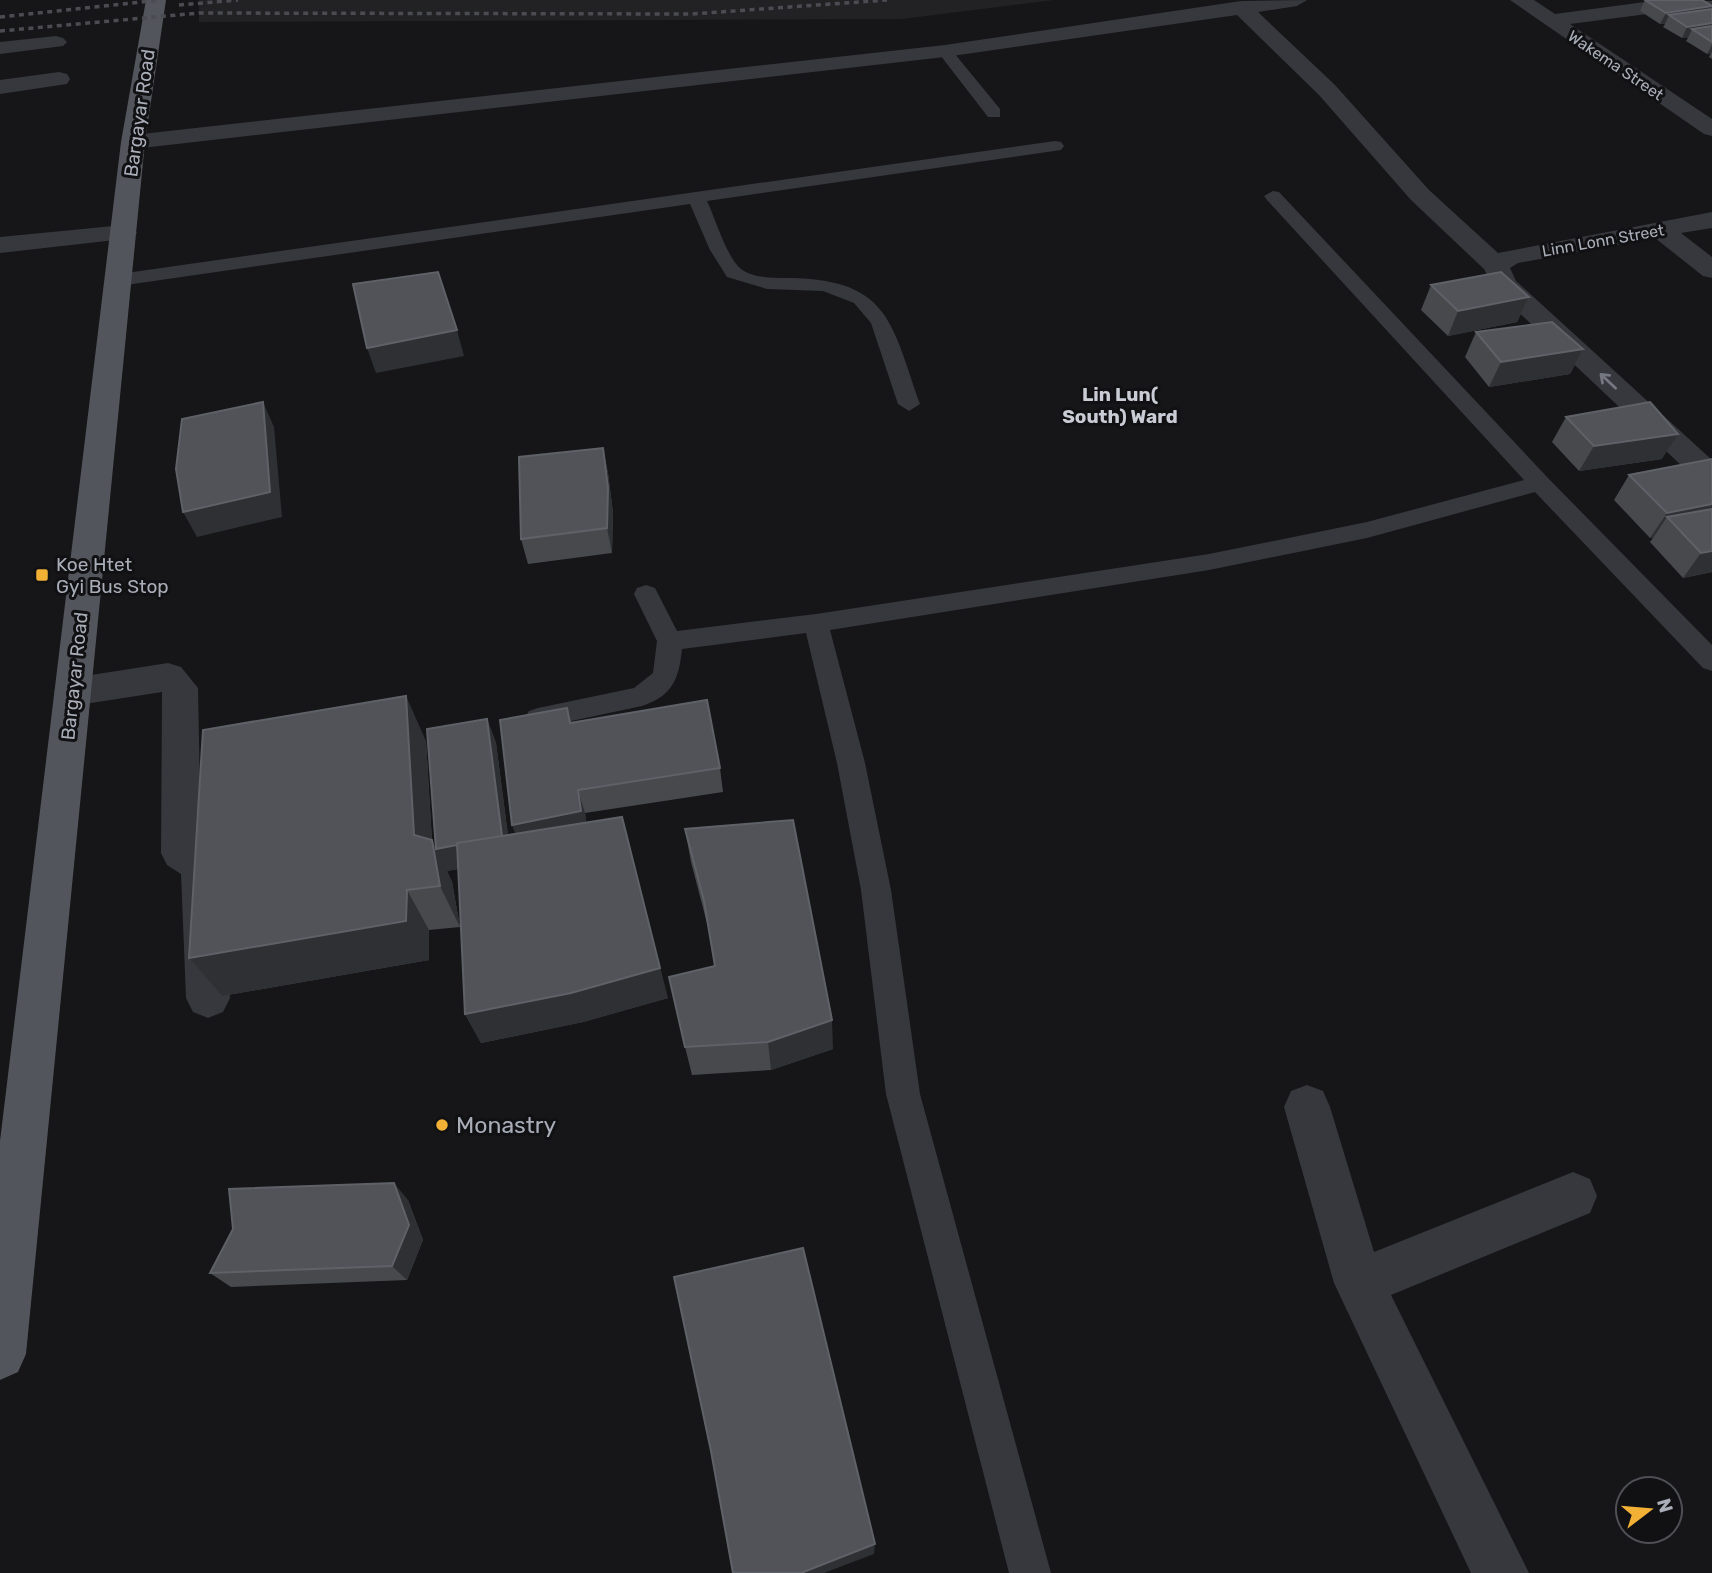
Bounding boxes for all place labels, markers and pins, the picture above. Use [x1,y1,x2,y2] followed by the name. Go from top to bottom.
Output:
[56,553,169,598] place label: Koe Htet Gyi Bus Stop
[34,567,50,583] marker: Koe Htet Gyi Bus Stop
[456,1111,557,1139] place label: Monastry
[434,1117,450,1133] marker: Monastry

